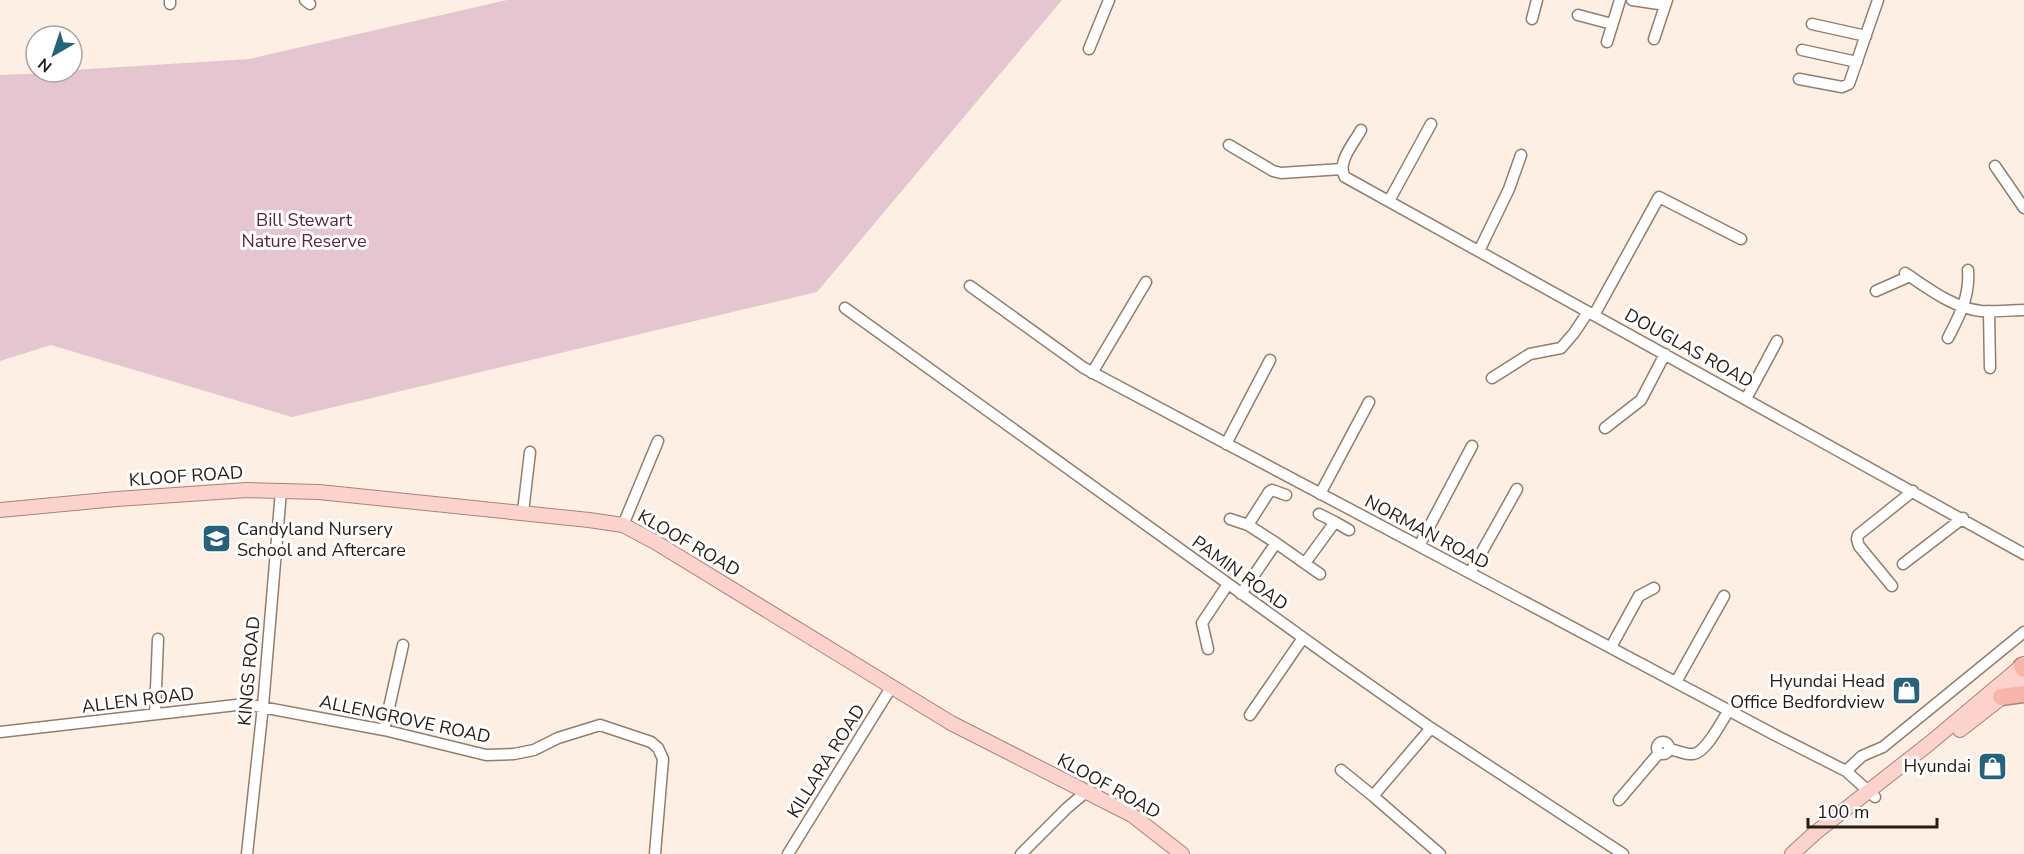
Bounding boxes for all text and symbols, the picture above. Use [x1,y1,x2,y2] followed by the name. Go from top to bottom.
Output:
[24,24,84,84] north arrow
[34,53,57,77] text: N
[241,208,367,253] park label: Bill Stewart Nature Reserve
[1620,303,1758,393] street label: DOUGLAS ROAD
[128,460,244,492] street label: KLOOF ROAD
[1361,489,1493,575] street label: NORMAN ROAD
[633,504,745,582] street label: KLOOF ROAD
[237,517,406,562] place label: Candyland Nursery School and Aftercare
[200,523,232,555] school or university icon: Candyland Nursery School and Aftercare
[1187,530,1293,616] street label: PAMIN ROAD
[232,615,266,727] street label: KINGS ROAD
[1730,669,1885,714] place label: Hyundai Head Office Bedfordview
[1890,675,1922,707] shop icon: Hyundai Head Office Bedfordview
[80,681,196,719] street label: ALLEN ROAD
[317,689,493,749] street label: ALLENGROVE ROAD
[781,700,871,822] street label: KILLARA ROAD
[1053,748,1165,824] street label: KLOOF ROAD
[1976,750,2008,782] shop icon: Hyundai
[1904,754,1971,778] place label: Hyundai
[1808,791,1937,829] scale bar
[1817,800,1869,824] text: 100 m

